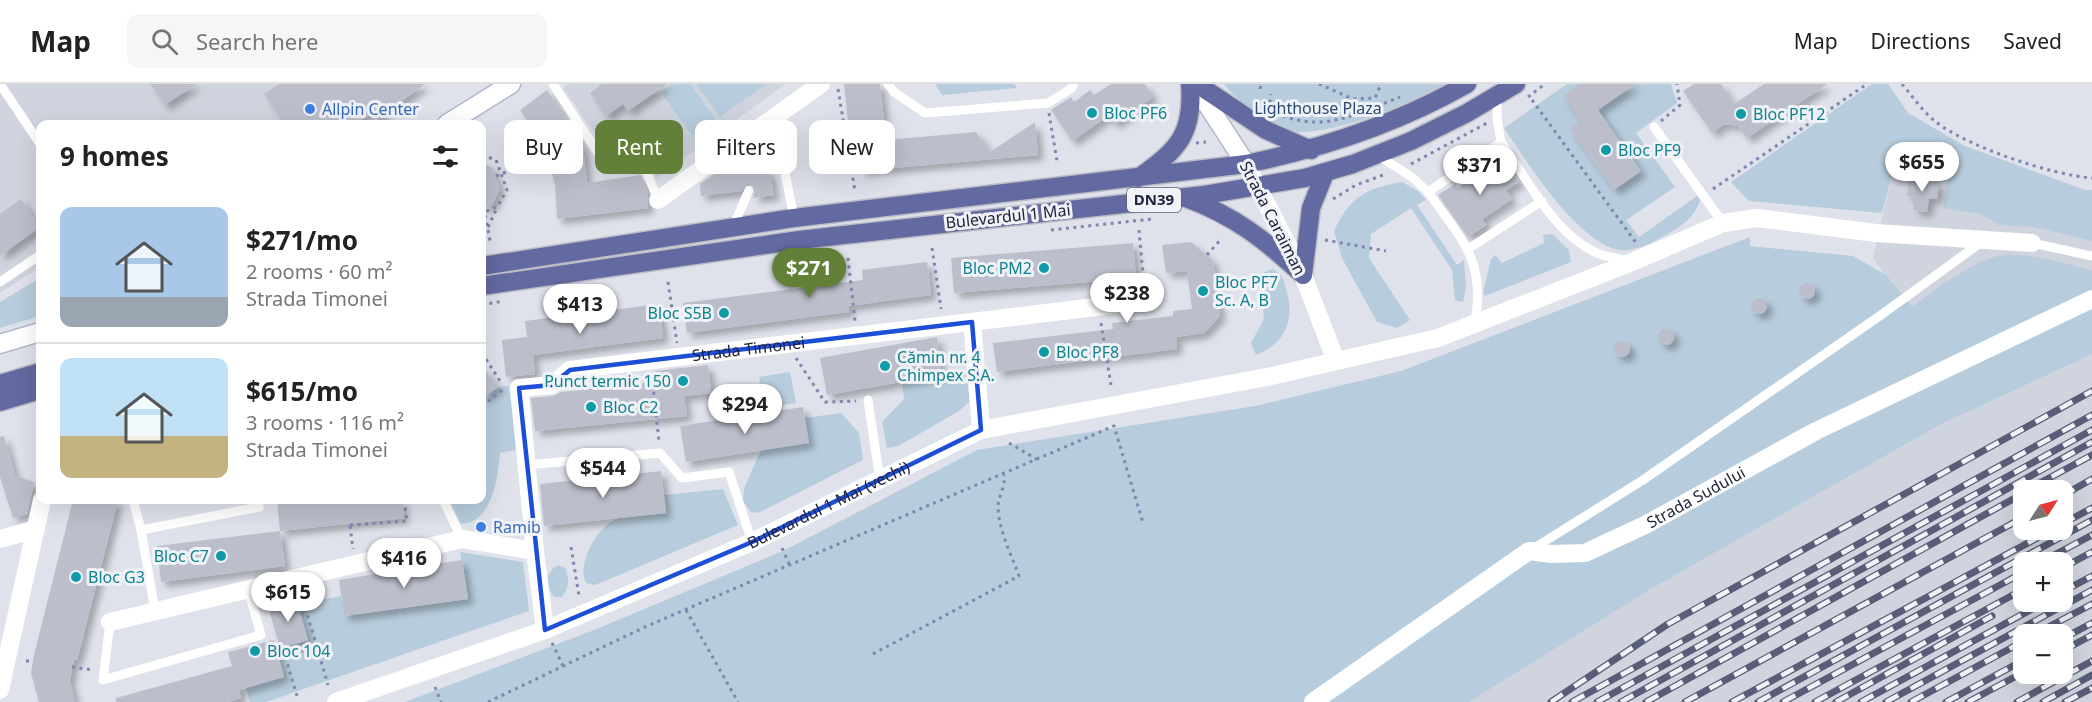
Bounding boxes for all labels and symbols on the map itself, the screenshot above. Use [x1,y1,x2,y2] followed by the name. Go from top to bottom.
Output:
[1254,97,1382,119] park label: Lighthouse Plaza
[322,98,419,120] place label: Allpin Center
[303,102,317,116] marker: Allpin Center
[1104,102,1167,124] place label: Bloc PF6
[1753,103,1825,125] place label: Bloc PF12
[1085,106,1099,120] marker: Bloc PF6
[1734,107,1748,121] marker: Bloc PF12
[1618,139,1681,161] place label: Bloc PF9
[1886,142,1958,193] pin: $655
[1599,143,1613,157] marker: Bloc PF9
[1444,145,1516,196] pin: $371
[1235,157,1311,279] street label: Strada Caraiman
[1127,188,1181,212] road number: DN39
[944,199,1072,233] street label: Bulevardul 1 Mai
[773,248,845,299] pin: $271
[963,257,1032,279] place label: Bloc PM2
[1037,261,1051,275] marker: Bloc PM2
[1215,271,1278,311] place label: Bloc PF7 Sc. A, B
[1091,273,1163,324] pin: $238
[544,284,616,335] pin: $413
[1196,284,1210,298] marker: Bloc PF7 Sc. A, B
[648,302,712,324] place label: Bloc S5B
[717,306,731,320] marker: Bloc S5B
[691,331,806,366] street label: Strada Timonei
[1056,341,1119,363] place label: Bloc PF8
[1037,345,1051,359] marker: Bloc PF8
[897,346,995,386] place label: Cămin nr. 4 Chimpex S.A.
[878,359,892,373] marker: Cămin nr. 4 Chimpex S.A.
[544,370,671,392] place label: Punct termic 150
[676,374,690,388] marker: Punct termic 150
[709,384,781,435] pin: $294
[603,396,658,418] place label: Bloc C2
[584,400,598,414] marker: Bloc C2
[567,448,639,499] pin: $544
[743,456,913,554] street label: Bulevardul 1 Mai (vechi)
[1643,461,1749,533] street label: Strada Sudului
[2013,480,2073,540] north arrow
[493,516,541,538] place label: Ramib
[474,520,488,534] marker: Ramib
[368,538,440,589] pin: $416
[154,545,209,567] place label: Bloc C7
[214,549,228,563] marker: Bloc C7
[88,566,145,588] place label: Bloc G3
[69,570,83,584] marker: Bloc G3
[252,572,324,623] pin: $615
[267,640,331,662] place label: Bloc 104
[248,644,262,658] marker: Bloc 104

